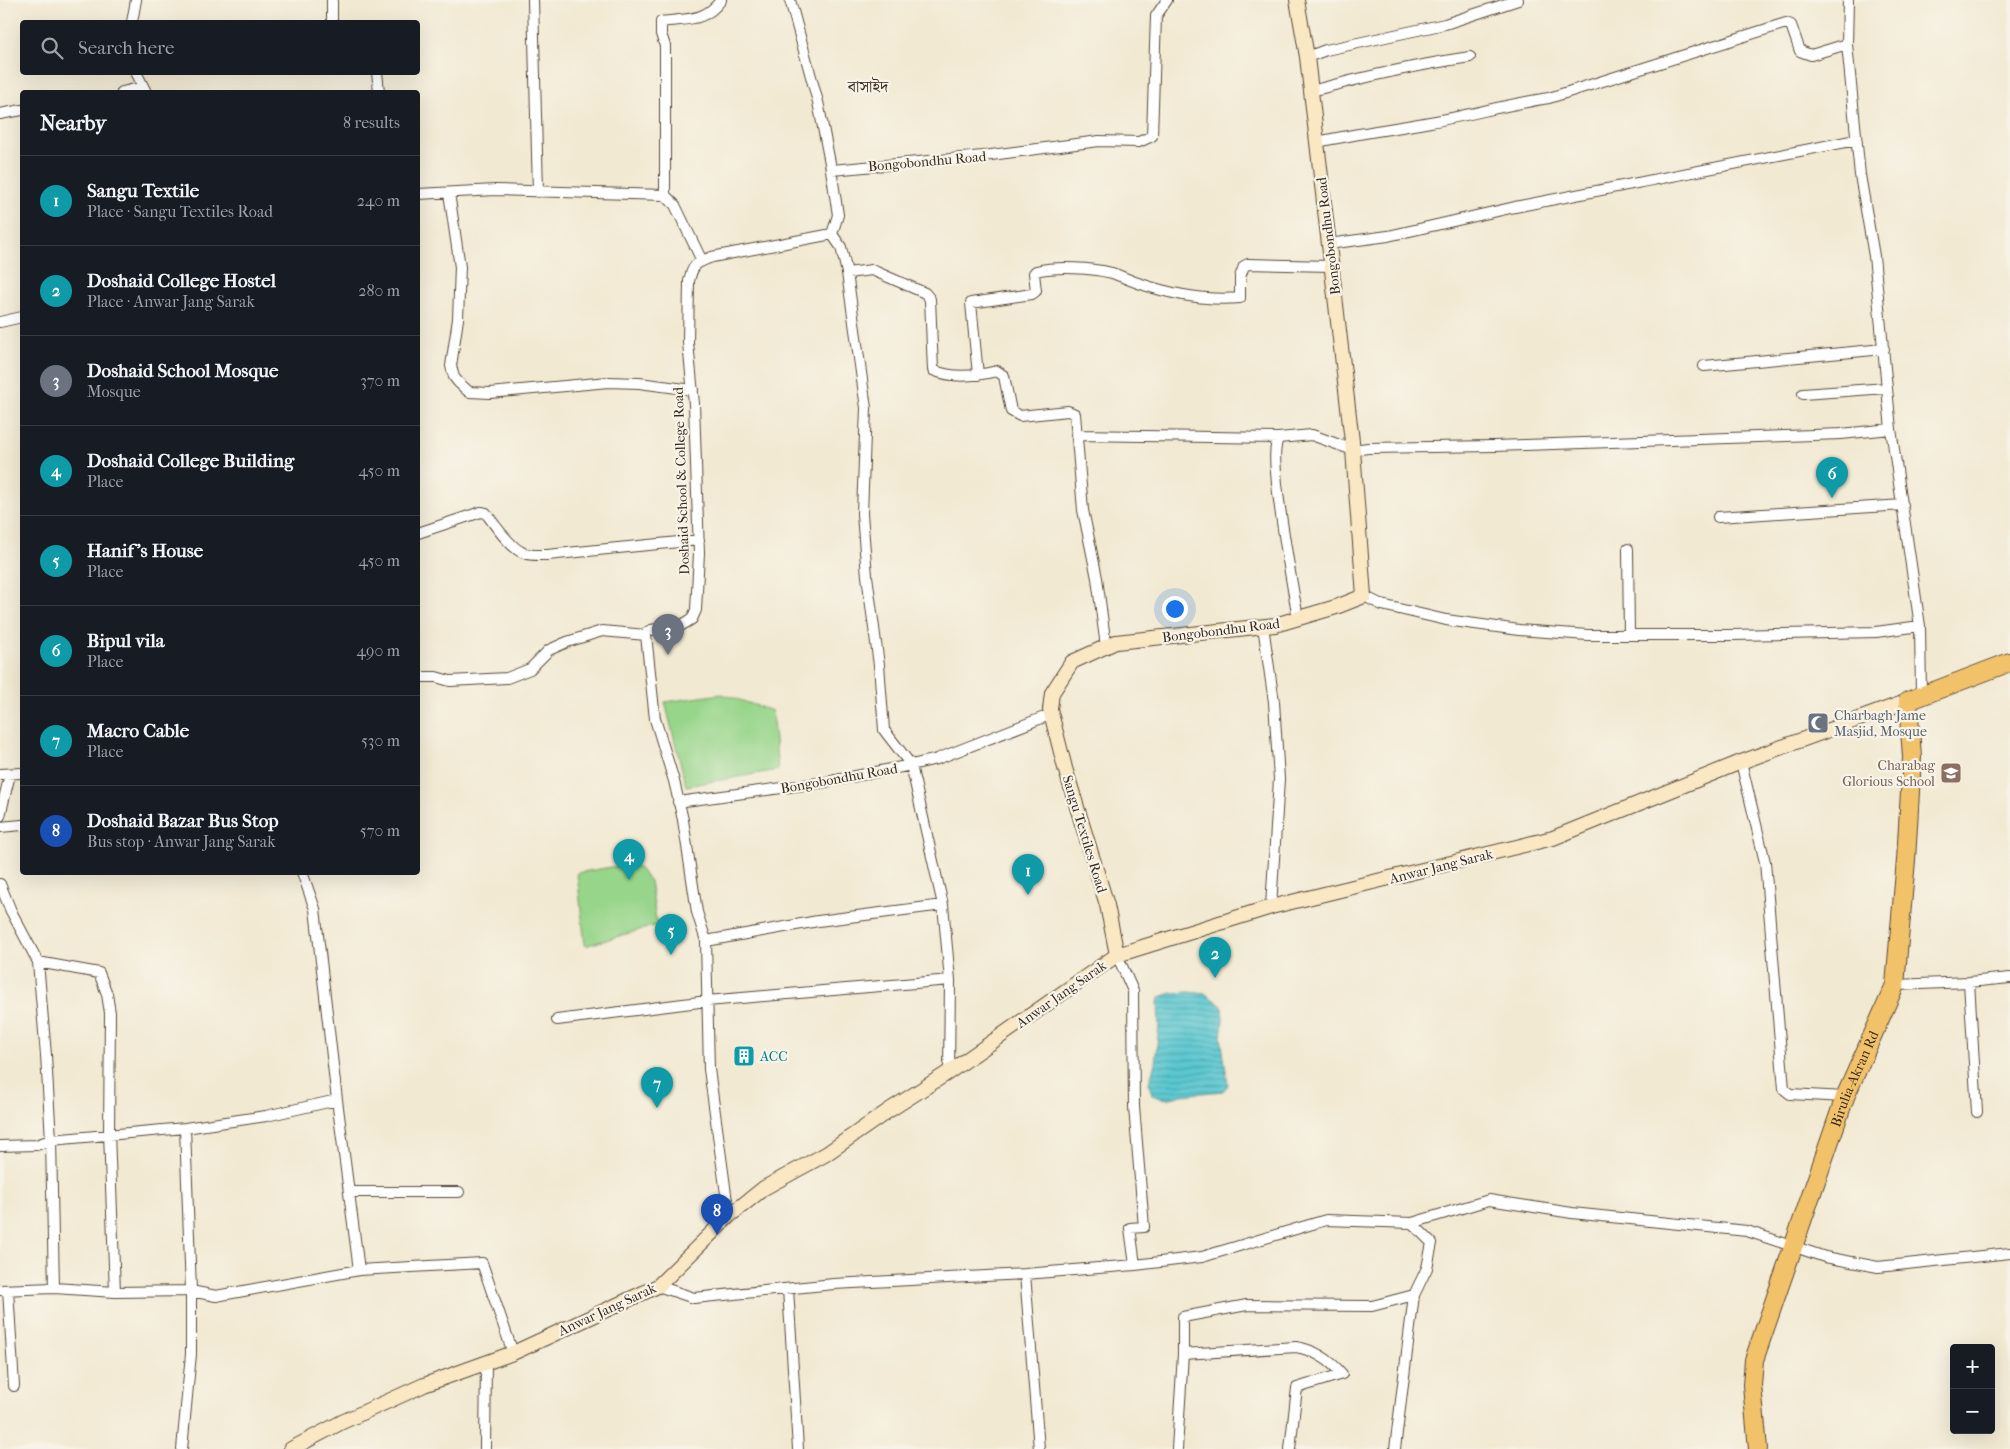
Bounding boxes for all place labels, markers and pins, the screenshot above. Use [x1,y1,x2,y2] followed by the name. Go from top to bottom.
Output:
[1816,457,1848,498] pin: 6
[652,614,684,655] pin: 3
[1834,707,1927,740] place label: Charbagh Jame Masjid, Mosque
[1806,711,1830,735] mosque icon: Charbagh Jame Masjid, Mosque
[1842,757,1936,790] place label: Charabag Glorious School
[1939,761,1963,785] school or university icon: Charabag Glorious School
[613,839,645,880] pin: 4
[1012,854,1044,895] pin: 1
[655,914,687,955] pin: 5
[1199,937,1231,978] pin: 2
[732,1044,756,1068] building icon: ACC
[759,1048,788,1065] place label: ACC
[641,1067,673,1108] pin: 7
[701,1194,733,1235] pin: 8

